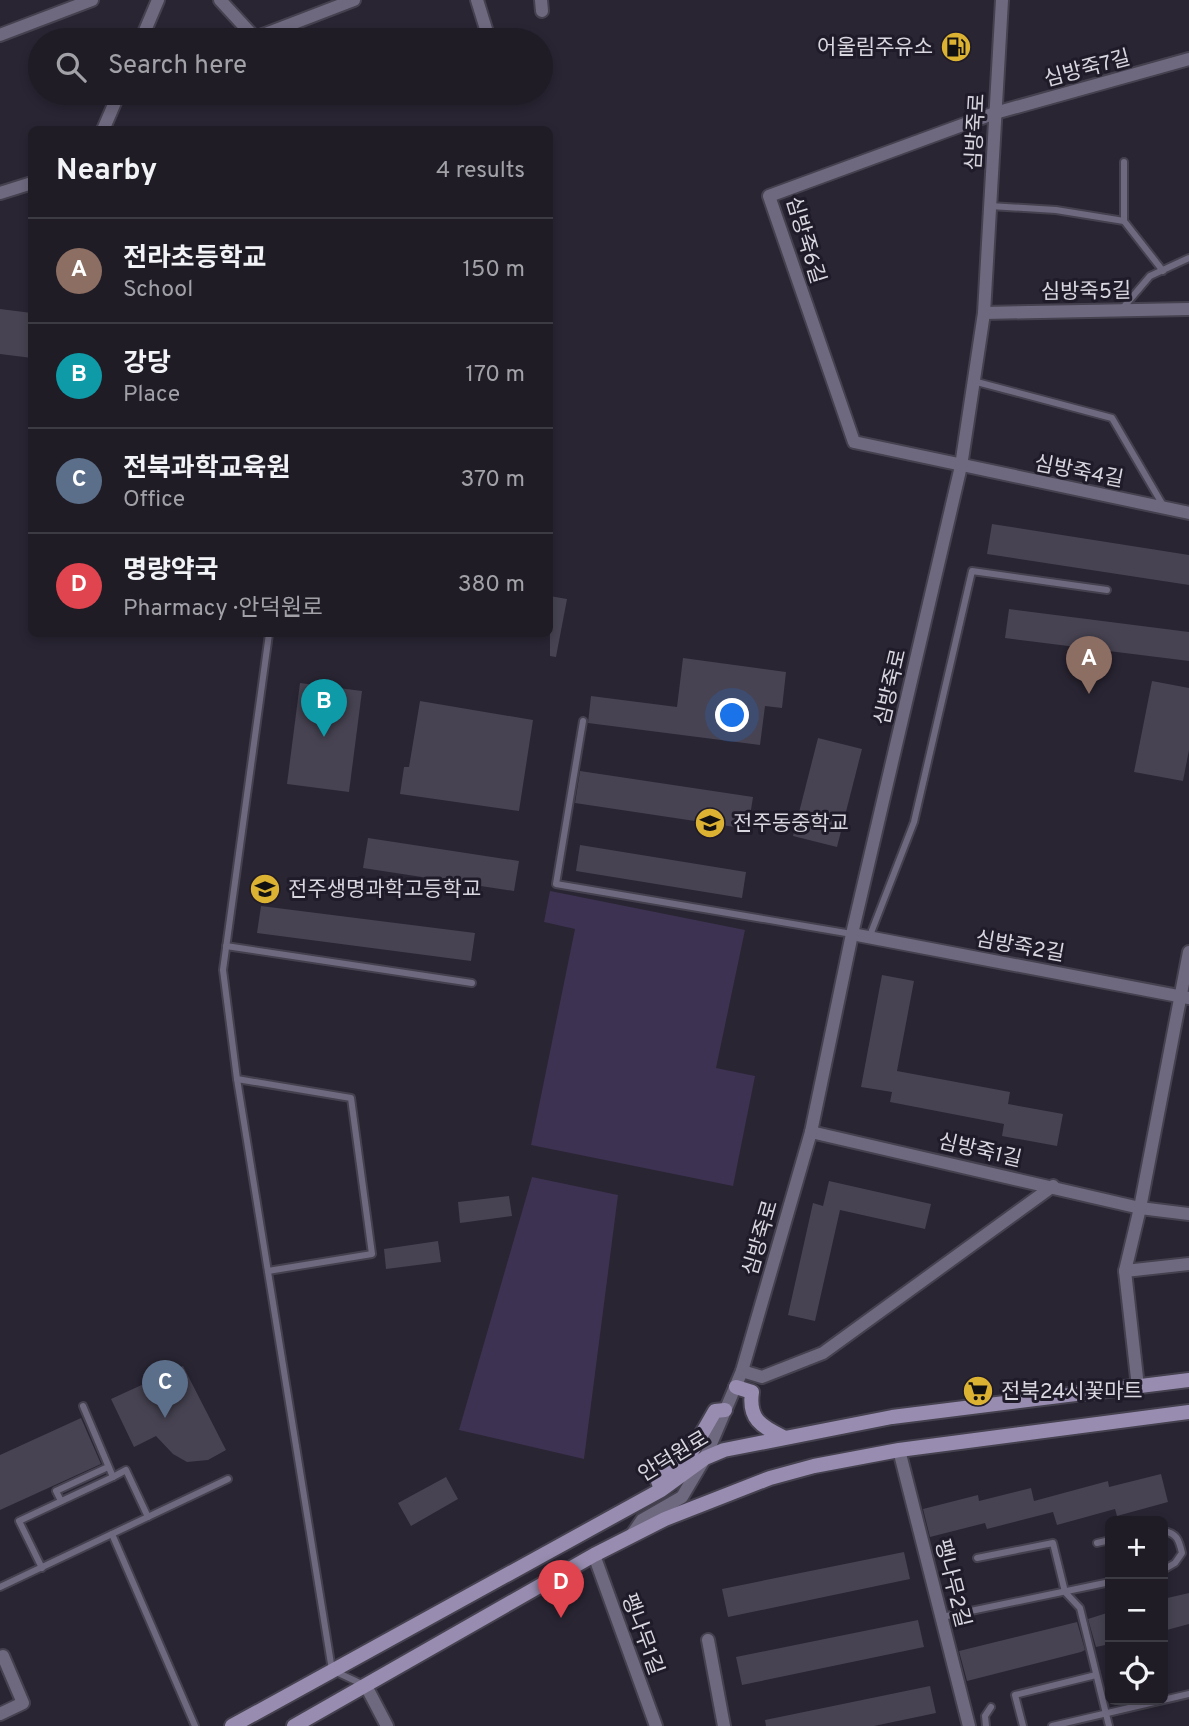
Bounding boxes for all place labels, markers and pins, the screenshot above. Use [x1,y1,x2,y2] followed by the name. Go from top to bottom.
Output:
[939,30,973,64] fuel station icon: 어울림주유소
[817,35,933,62] place label: 어울림주유소
[1066,636,1112,694] pin: A
[301,679,347,737] pin: B
[693,806,727,840] school or university icon: 전주동중학교
[733,811,849,838] place label: 전주동중학교
[248,872,282,906] school or university icon: 전주생명과학고등학교
[288,877,481,904] place label: 전주생명과학고등학교
[142,1360,188,1418] pin: C
[961,1374,995,1408] supermarket icon: 전북24시꽃마트
[1001,1379,1143,1406] place label: 전북24시꽃마트
[538,1560,584,1618] pin: D

